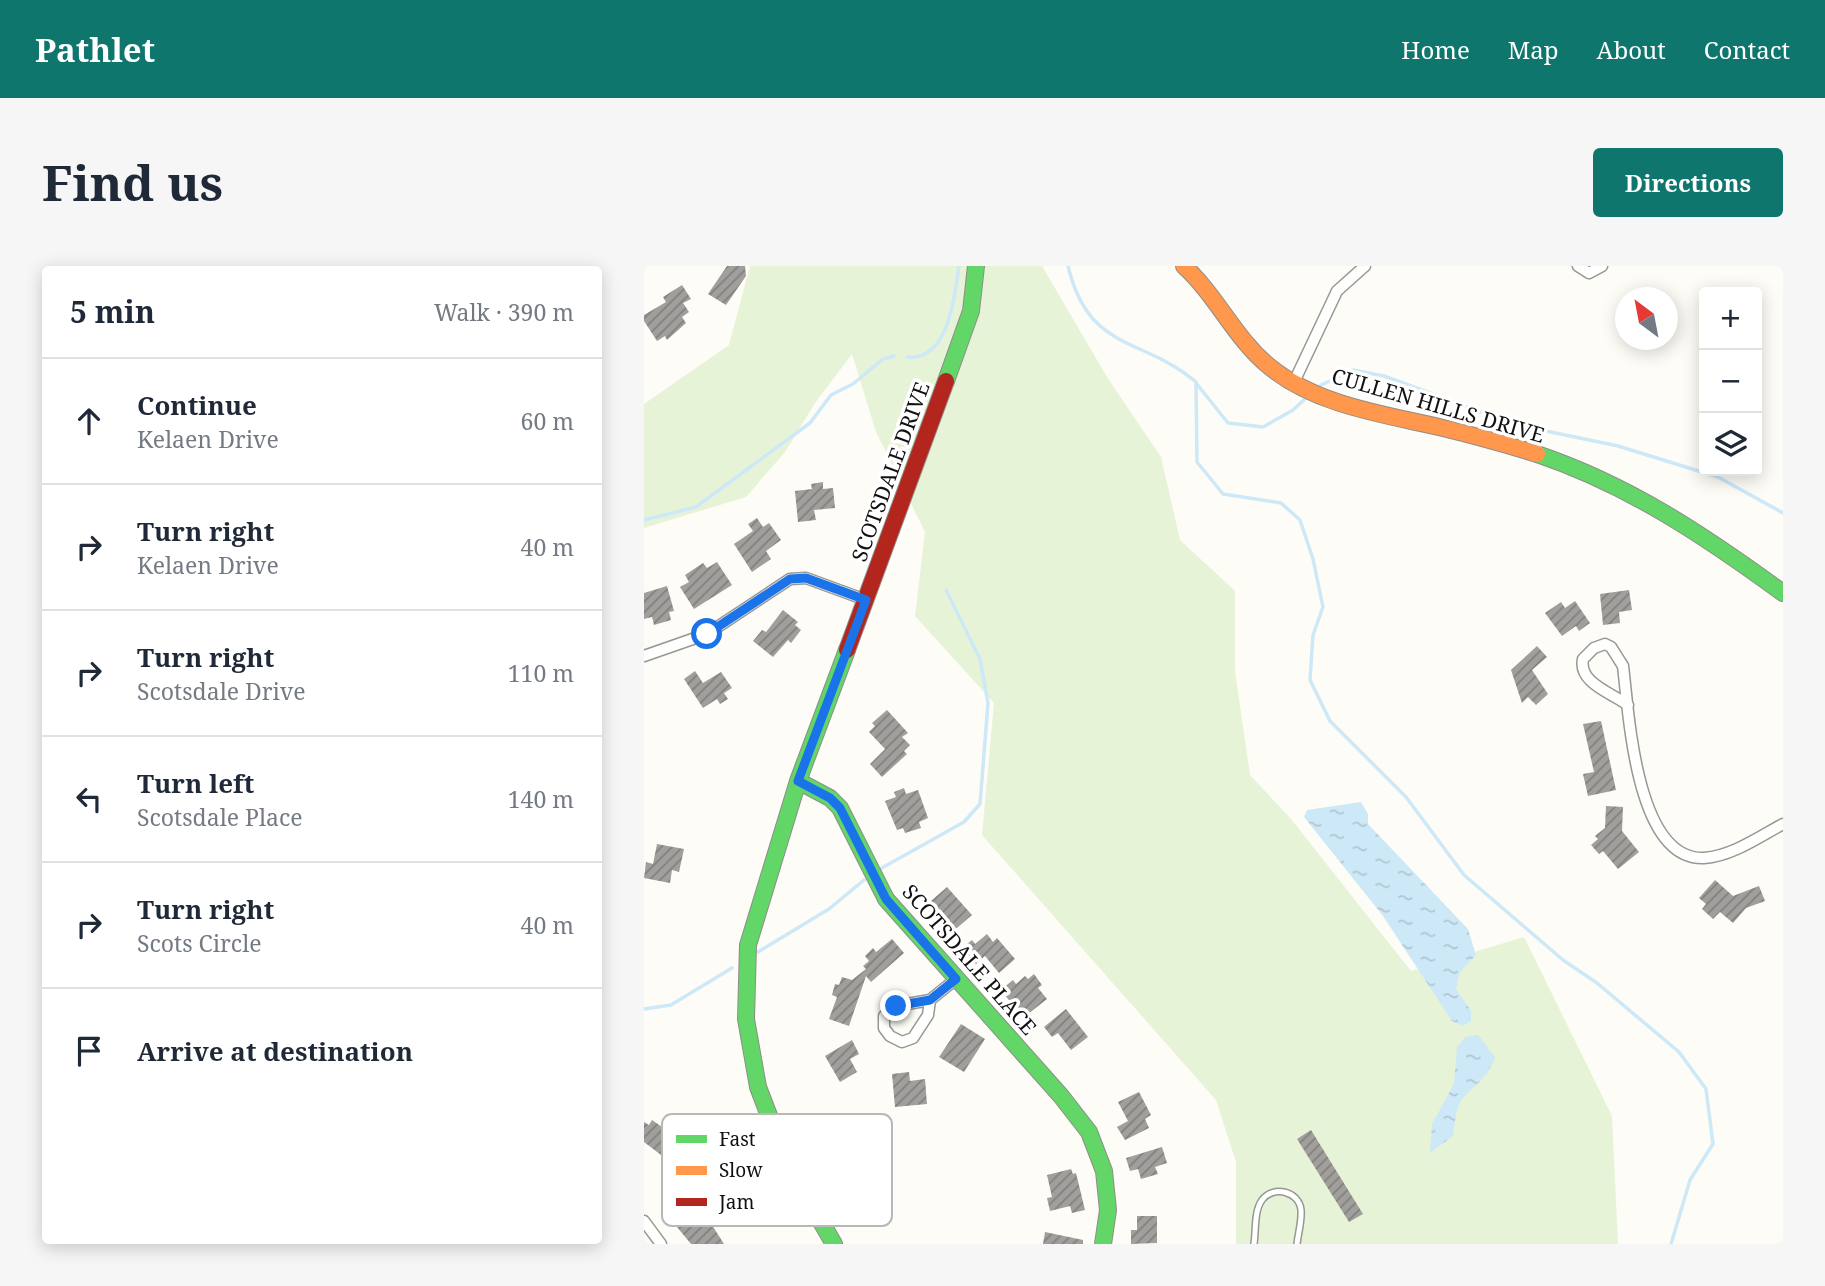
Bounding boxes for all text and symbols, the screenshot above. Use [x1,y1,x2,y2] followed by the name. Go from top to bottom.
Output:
[35,27,155,72] text: Pathlet
[1401,33,1470,66] text: Home
[1508,33,1559,66] text: Map
[1597,33,1666,66] text: About
[1704,33,1790,66] text: Contact
[1593,148,1783,217] button: Directions
[42,149,223,215] text: Find us
[1615,287,1678,350] north arrow
[1699,287,1762,476] map controls
[1699,287,1762,350] button: +
[70,291,155,332] text: 5 min
[434,296,574,328] text: Walk · 390 m
[1699,350,1762,413] button: −
[1329,361,1548,449] street label: CULLEN HILLS DRIVE
[845,378,936,565] street label: SCOTSDALE DRIVE
[137,387,257,423] text: Continue
[70,402,108,440] icon: ahead
[521,405,574,437] text: 60 m
[1699,413,1762,476] button: layers
[137,423,279,455] text: Kelaen Drive
[137,513,274,549] text: Turn right
[70,528,108,566] icon: right
[521,531,574,563] text: 40 m
[137,549,279,581] text: Kelaen Drive
[691,618,722,649] route start
[137,639,274,675] text: Turn right
[70,654,108,692] icon: right
[508,657,574,689] text: 110 m
[137,675,306,707] text: Scotsdale Drive
[137,765,254,801] text: Turn left
[70,780,108,818] icon: left
[508,783,574,815] text: 140 m
[137,801,303,833] text: Scotsdale Place
[896,878,1043,1041] street label: SCOTSDALE PLACE
[137,891,274,927] text: Turn right
[70,906,108,944] icon: right
[521,909,574,941] text: 40 m
[137,927,262,959] text: Scots Circle
[880,990,911,1021] route end
[70,1032,108,1070] icon: arrive
[137,1033,413,1069] text: Arrive at destination
[662,1114,892,1226] legend
[719,1126,756,1152] text: Fast
[719,1157,763,1183] text: Slow
[718,1189,754,1215] text: Jam

